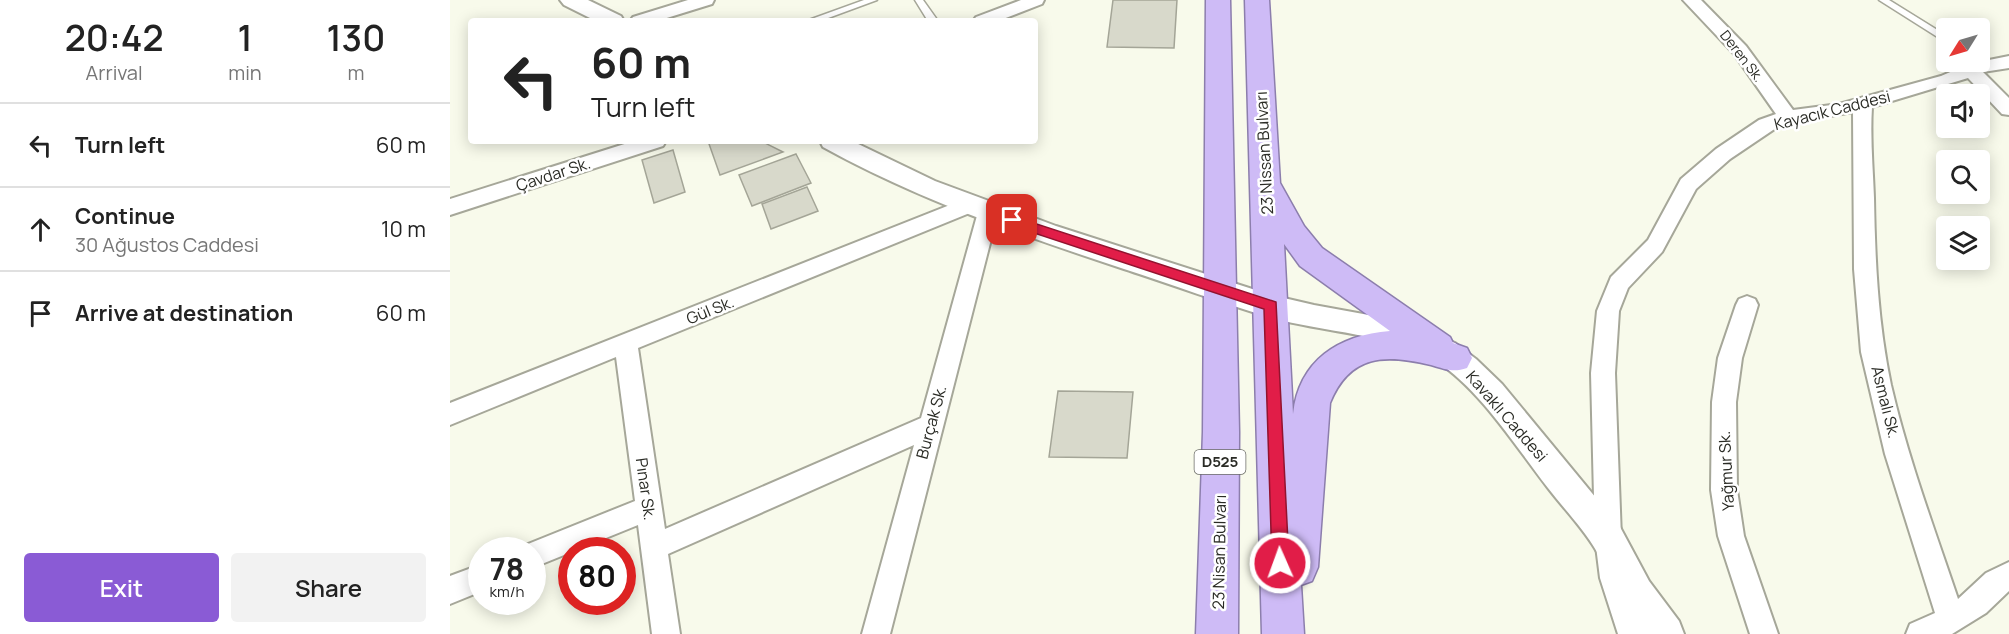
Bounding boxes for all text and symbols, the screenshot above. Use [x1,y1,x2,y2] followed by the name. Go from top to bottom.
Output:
[65,13,164,62] text: 20:42
[237,13,253,62] text: 1
[326,13,385,62] text: 130
[1936,18,1990,72] north arrow
[1936,18,1990,270] map controls
[1716,26,1769,85] street label: Deren Sk.
[591,33,691,91] text: 60 m
[492,42,570,120] icon: left
[86,59,143,86] text: Arrival
[228,59,262,86] text: min
[347,59,364,86] text: m
[1936,84,1990,138] button: sound
[1772,85,1892,135] street label: Kayacık Caddesi
[591,88,695,125] text: Turn left
[1250,91,1278,215] street label: 23 Nissan Bulvarı
[24,129,57,162] icon: left
[75,130,165,160] text: Turn left
[376,130,426,160] text: 60 m
[1936,150,1990,204] button: search
[513,152,593,196] street label: Çavdar Sk.
[986,194,1037,245] pin
[75,201,175,231] text: Continue
[995,203,1028,236] icon: arrive
[24,213,57,246] icon: ahead
[381,214,426,244] text: 10 m
[1936,216,1990,270] button: layers
[75,231,259,258] text: 30 Ağustos Caddesi
[683,291,737,329] street label: Gül Sk.
[24,297,57,330] icon: arrive
[75,298,293,328] text: Arrive at destination
[376,298,426,328] text: 60 m
[1866,364,1906,440] street label: Asmalı Sk.
[1461,366,1553,466] street label: Kavaklı Caddesi
[911,383,951,461] street label: Burçak Sk.
[1713,431,1739,511] street label: Yağmur Sk.
[1194,450,1246,474] road number: D525
[631,456,661,522] street label: Pınar Sk.
[1207,494,1231,610] street label: 23 Nisan Bulvarı
[1248,531,1312,595] position arrow
[558,537,636,615] speed limit sign: 80
[490,548,524,589] text: 78
[24,553,219,622] button: Exit
[231,553,426,622] button: Share
[490,581,524,602] text: km/h

